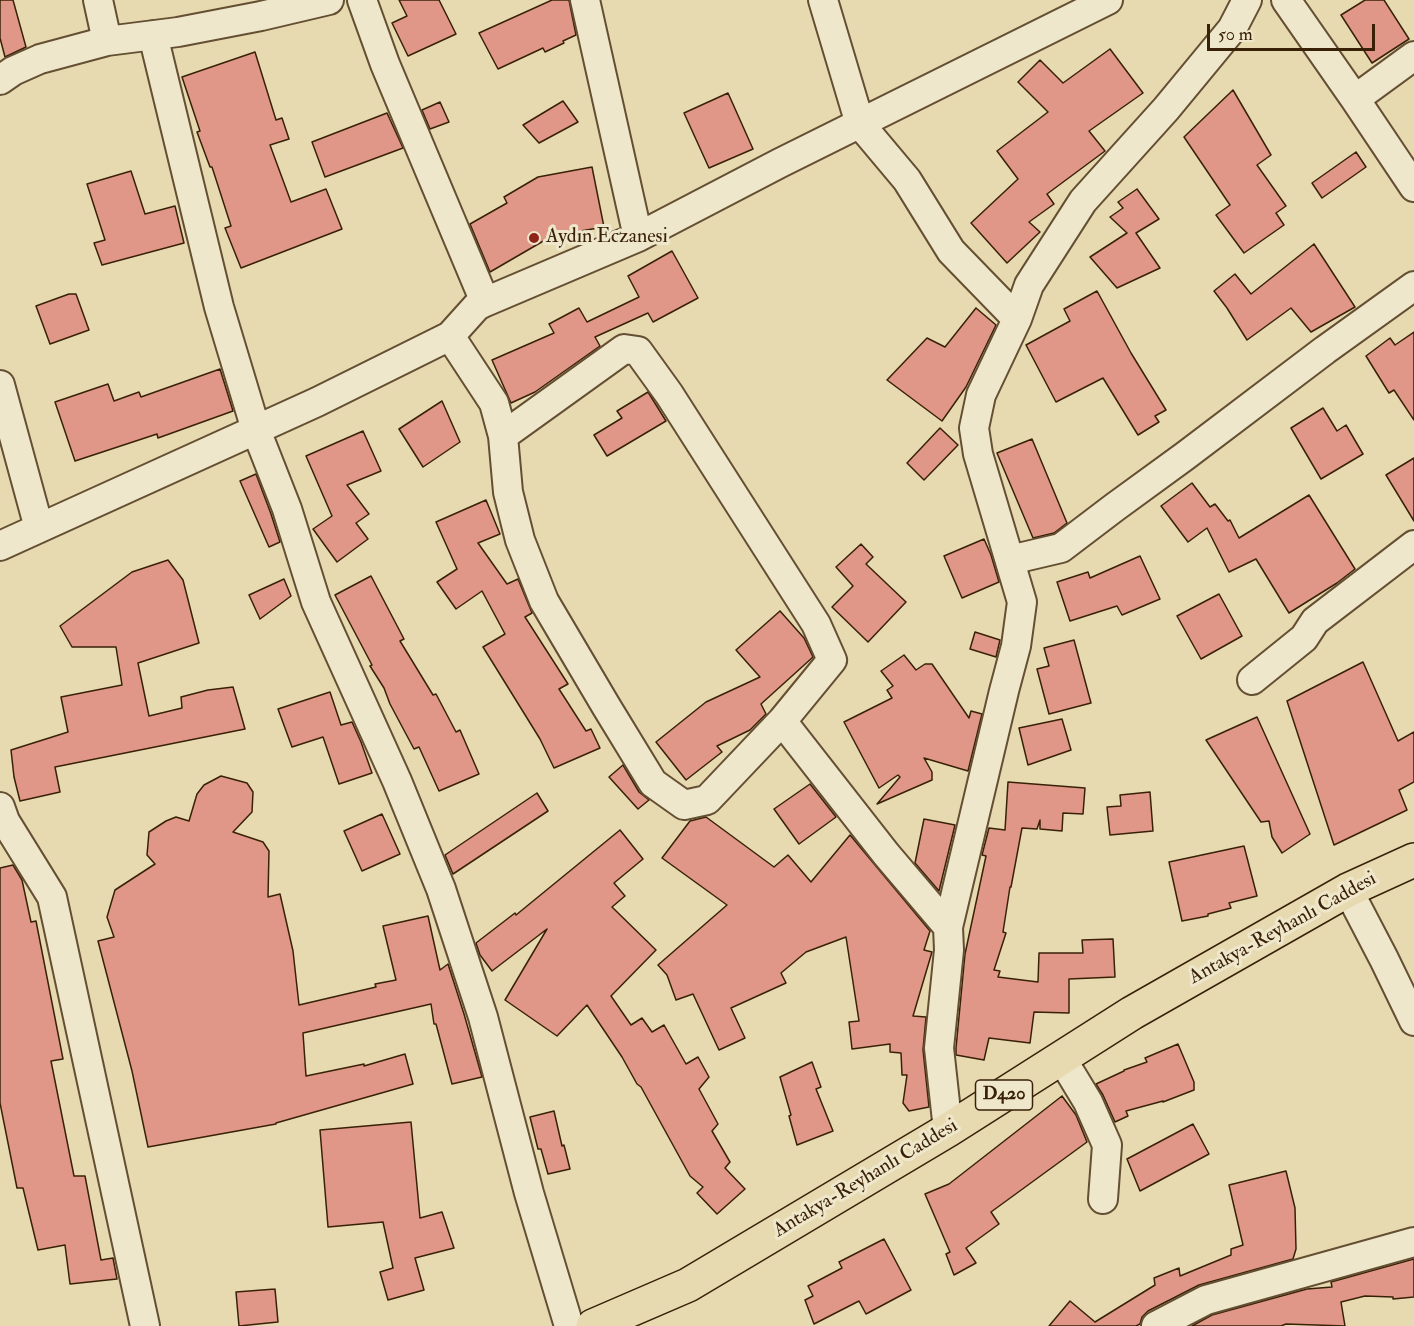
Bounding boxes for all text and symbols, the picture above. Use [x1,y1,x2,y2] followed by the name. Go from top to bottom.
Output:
[1210,12,1378,50] scale bar
[1218,23,1253,46] text: 50 m
[546,226,668,250] place label: Aydın Eczanesi
[527,231,541,245] marker: Aydın Eczanesi
[1185,867,1381,991] street label: Antakya-Reyhanlı Caddesi
[976,1080,1032,1110] road number: D420
[770,1114,962,1244] street label: Antakya-Reyhanlı Caddesi

